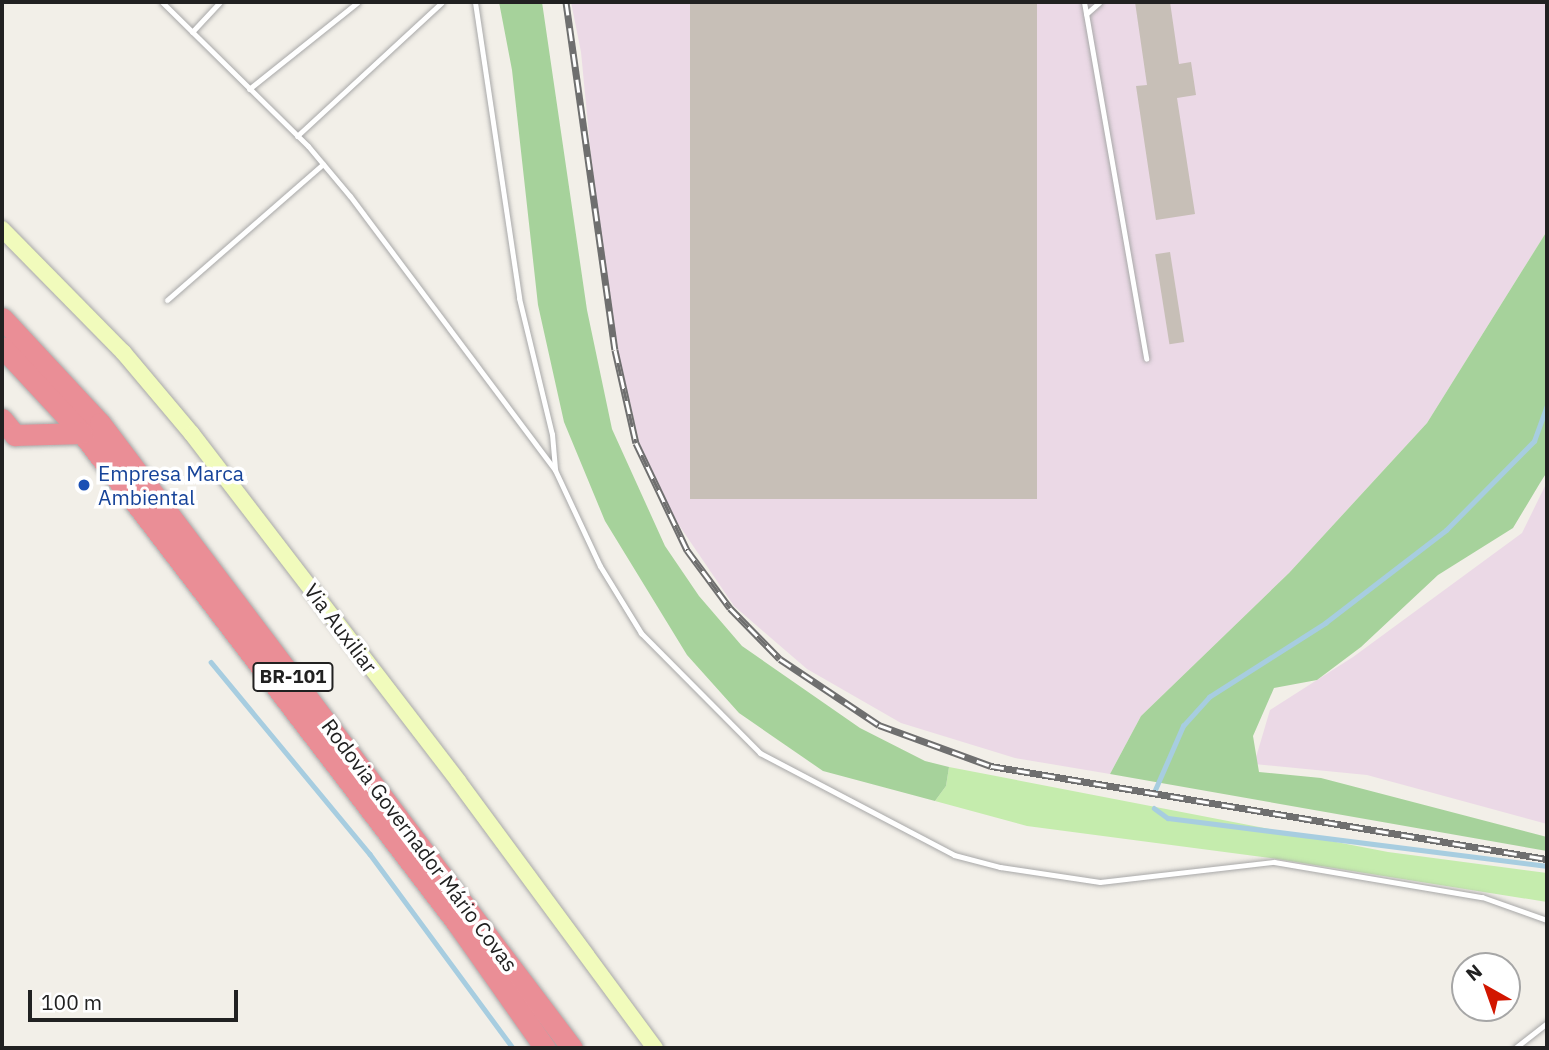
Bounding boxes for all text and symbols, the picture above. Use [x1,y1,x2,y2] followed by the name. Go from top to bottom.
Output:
[98,460,244,510] place label: Empresa Marca Ambiental
[76,477,92,493] marker: Empresa Marca Ambiental
[299,578,383,678] street label: Via Auxiliar
[251,662,335,692] road number: BR-101
[317,714,523,976] street label: Rodovia Governador Mário Covas
[1451,952,1521,1022] north arrow
[1461,959,1487,986] text: N
[32,976,242,1020] scale bar
[41,988,102,1016] text: 100 m

